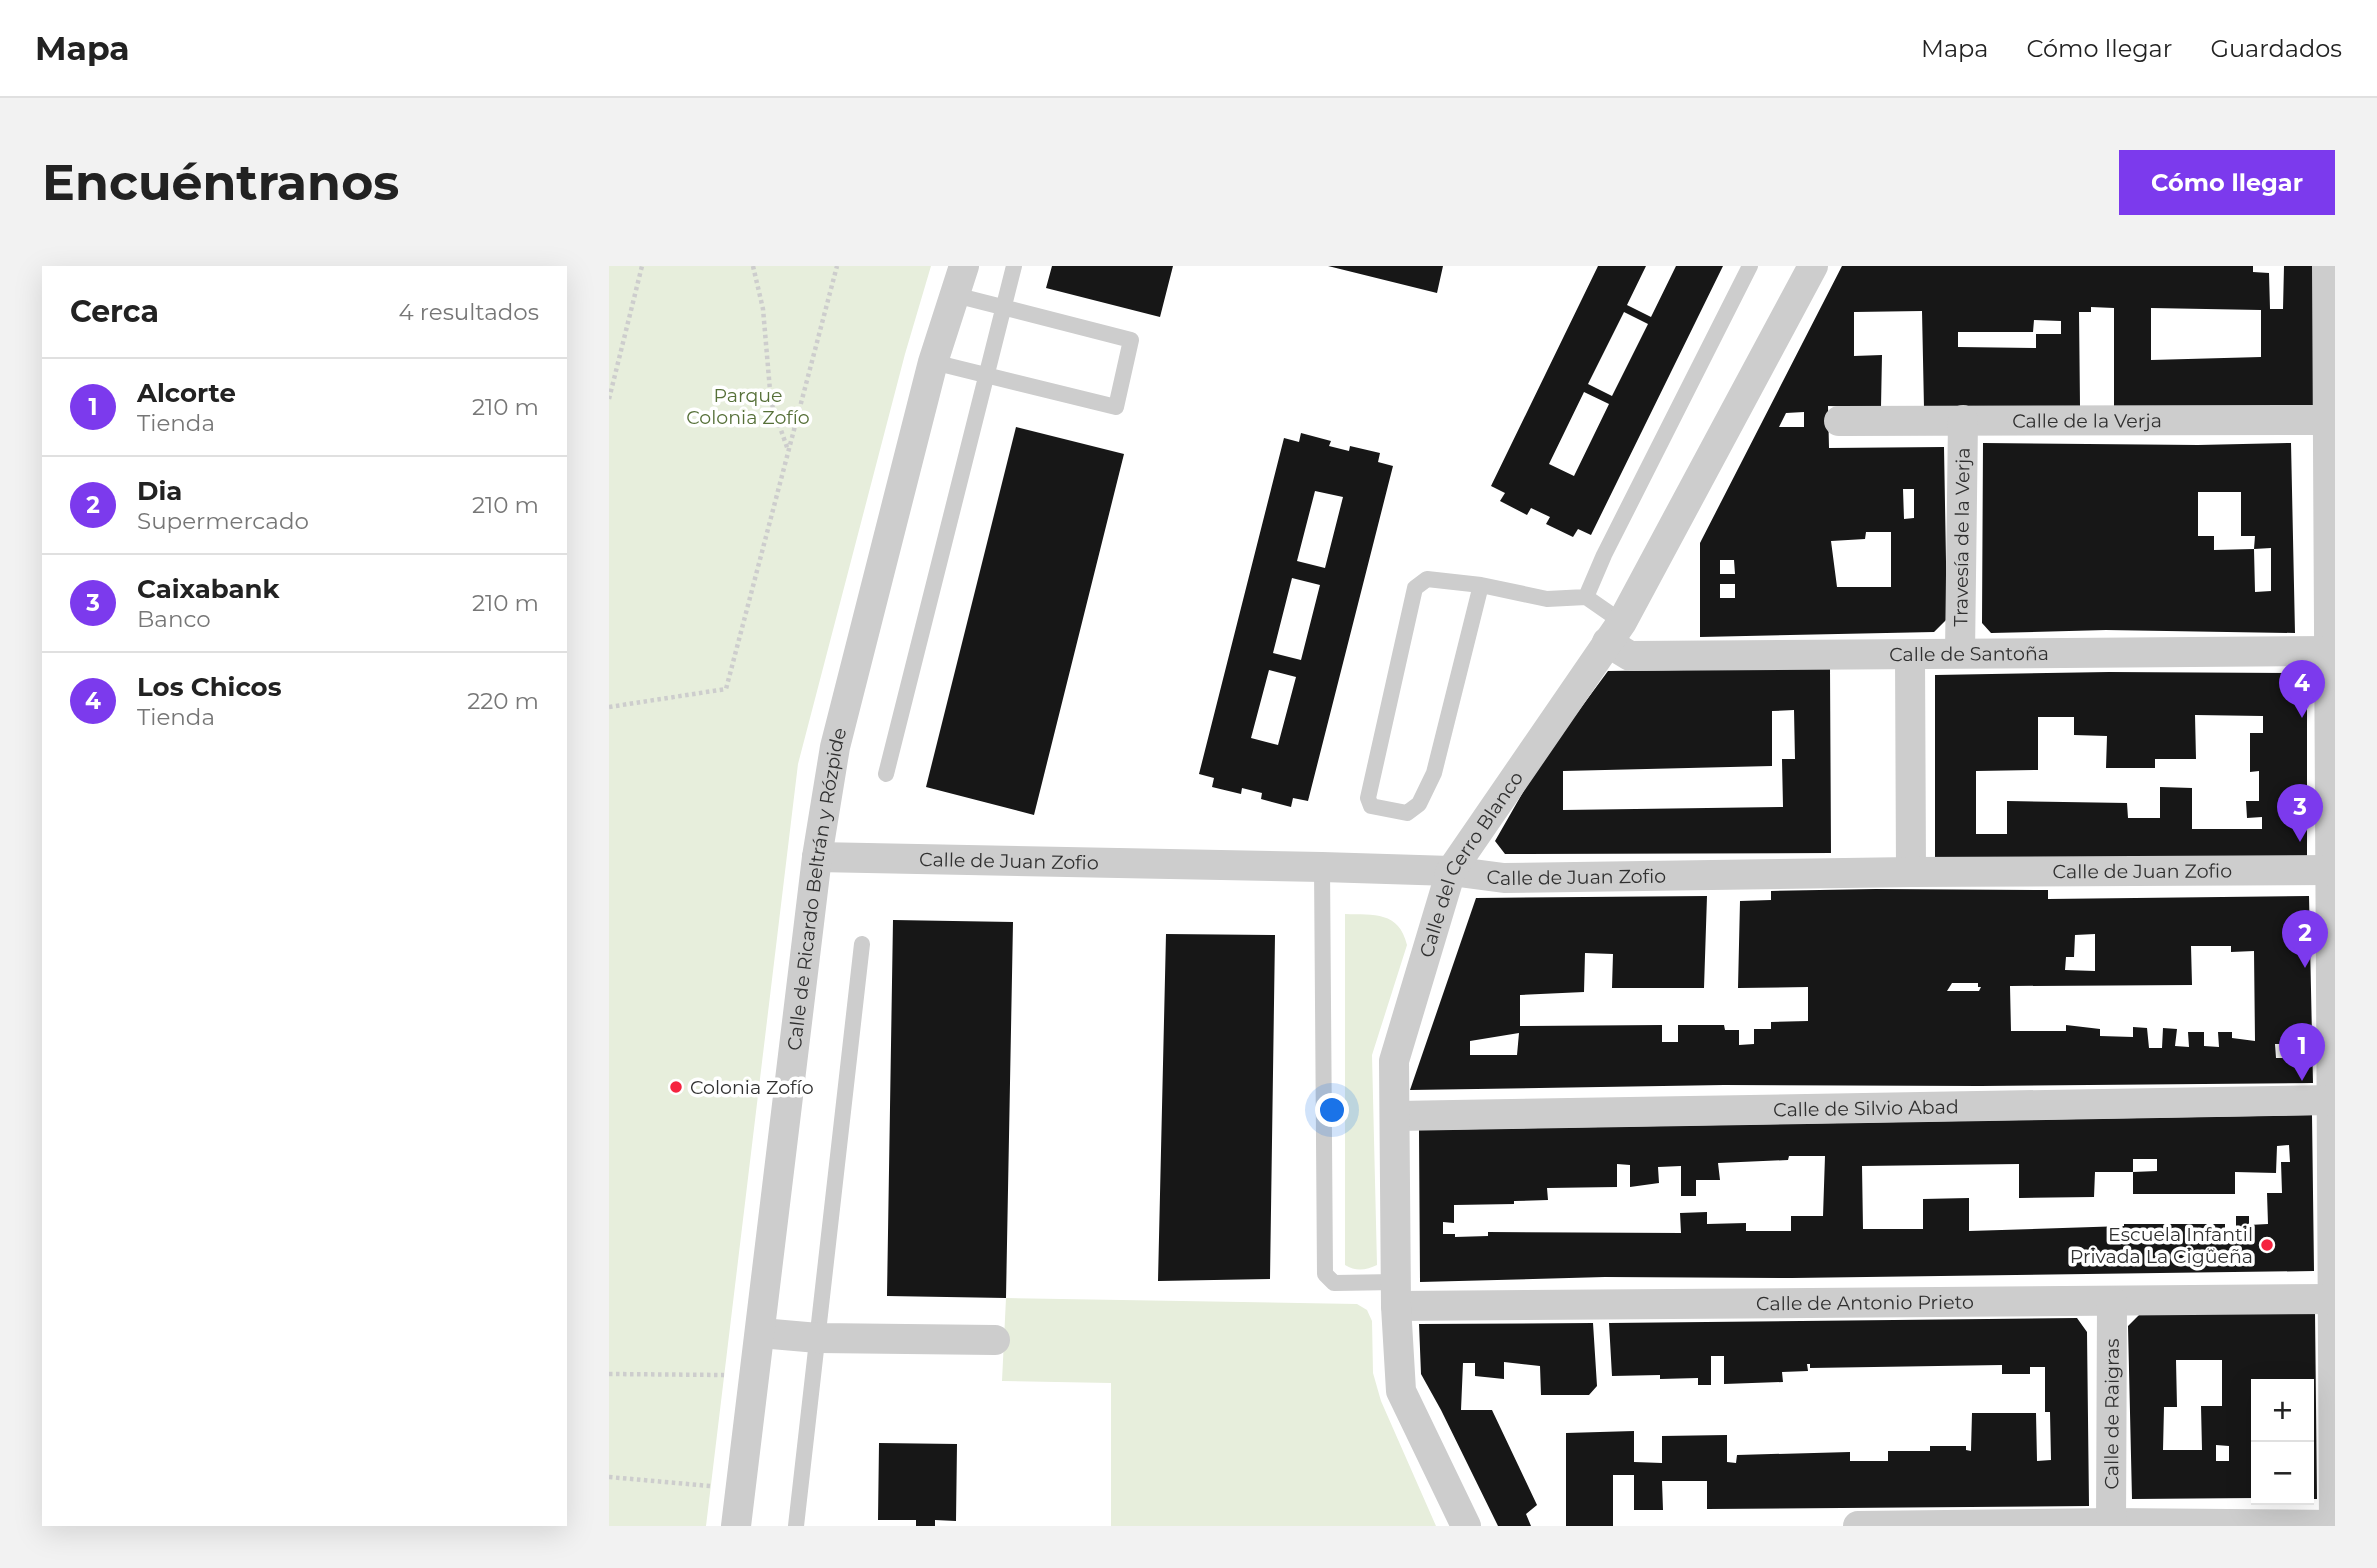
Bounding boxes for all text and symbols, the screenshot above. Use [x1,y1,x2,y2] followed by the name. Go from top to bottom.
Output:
[35,28,130,68] text: Mapa
[1921,34,1988,63] text: Mapa
[2026,34,2172,63] text: Cómo llegar
[2210,34,2342,63] text: Guardados
[2119,150,2335,215] button: Cómo llegar
[42,153,399,212] text: Encuéntranos
[70,293,159,330] text: Cerca
[399,298,539,326] text: 4 resultados
[137,377,236,409] text: Alcorte
[686,384,810,429] park label: Parque Colonia Zofío
[88,393,98,421] text: 1
[472,393,539,421] text: 210 m
[137,409,215,437] text: Tienda
[2012,409,2162,432] street label: Calle de la Verja
[1949,447,1974,627] street label: Travesía de la Verja
[137,475,182,507] text: Dia
[86,491,100,519] text: 2
[472,491,539,519] text: 210 m
[137,507,309,535] text: Supermercado
[137,573,280,605] text: Caixabank
[86,589,100,617] text: 3
[472,589,539,617] text: 210 m
[137,605,211,633] text: Banco
[1889,642,2049,666] street label: Calle de Santoña
[2279,660,2325,718] pin: 4
[137,671,281,703] text: Los Chicos
[85,687,101,715] text: 4
[467,687,539,715] text: 220 m
[137,703,215,731] text: Tienda
[782,725,851,1052] street label: Calle de Ricardo Beltrán y Rózpide
[1414,767,1528,960] street label: Calle del Cerro Blanco
[2277,784,2323,842] pin: 3
[919,848,1099,874] street label: Calle de Juan Zofio
[2053,859,2232,883] street label: Calle de Juan Zofio
[1485,864,1666,890] street label: Calle de Juan Zofio
[2282,910,2328,968] pin: 2
[2279,1023,2325,1081] pin: 1
[690,1076,814,1099] place label: Colonia Zofío
[668,1079,684,1095] marker: Colonia Zofío
[1315,1093,1349,1127] your location
[1773,1095,1959,1121] street label: Calle de Silvio Abad
[2070,1223,2253,1268] place label: Escuela Infantil Privada La Cigüeña
[2259,1237,2275,1253] marker: Escuela Infantil Privada La Cigüeña
[1756,1290,1974,1315] street label: Calle de Antonio Prieto
[2100,1338,2123,1490] street label: Calle de Raigras
[2251,1379,2314,1505] map controls
[2251,1379,2314,1442] button: +
[2251,1442,2314,1505] button: −

